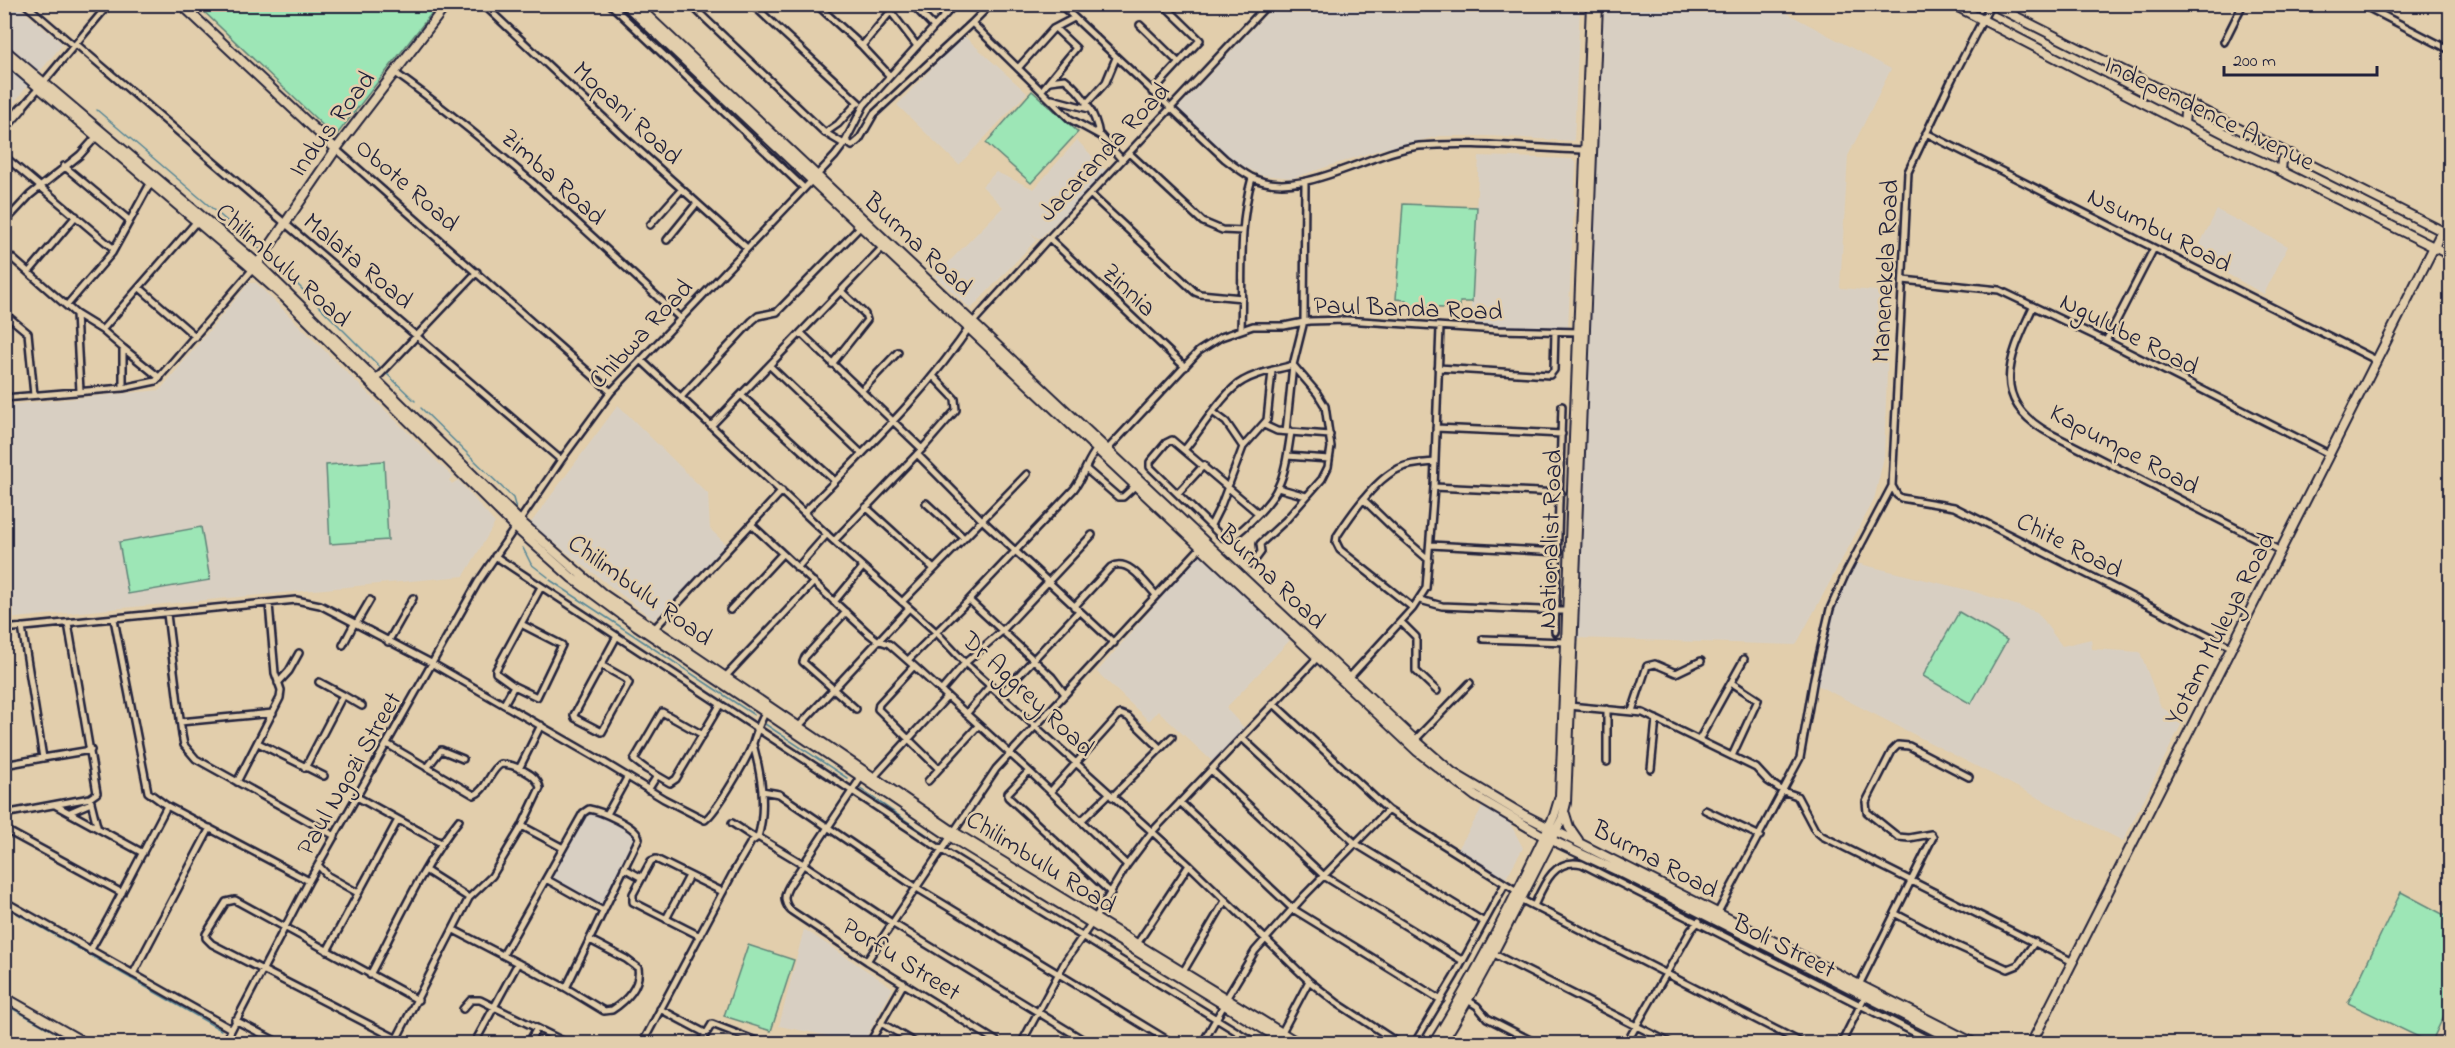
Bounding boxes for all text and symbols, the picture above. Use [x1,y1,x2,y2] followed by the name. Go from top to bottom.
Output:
[2224,39,2377,77] scale bar
[2097,47,2321,182] street label: Independence Avenue
[2233,49,2276,75] text: 200 m
[563,53,690,175] street label: Mopani Road
[281,63,386,186] street label: Indus Road
[1030,74,1180,231] street label: Jacaranda Road
[491,120,613,236] street label: Zimba Road
[345,130,467,243] street label: Obote Road
[1863,178,1911,364] street label: Manenekela Road
[2080,179,2238,284] street label: Nsumbu Road
[853,184,981,306] street label: Burma Road
[206,195,359,338] street label: Chilimbulu Road
[294,205,421,320] street label: Malata Road
[1092,255,1164,327] street label: Zinnia
[581,271,704,399] street label: Chibwa Road
[2052,284,2205,387] street label: Ngulube Road
[1313,288,1504,332] street label: Paul Banda Road
[2042,395,2206,506] street label: Kapumpe Road
[1530,448,1574,629] street label: Nationalist Road
[2009,504,2129,590] street label: Chite Road
[1207,516,1334,640] street label: Burma Road
[559,526,720,657] street label: Chilimbulu Road
[2157,526,2287,733] street label: Yotam Muleya Road
[951,623,1102,767] street label: Dr Aggrey Road
[288,685,413,863] street label: Paul Ngozi Street
[958,802,1123,925] street label: Chilimbulu Road
[1584,811,1725,910] street label: Burma Road
[1725,905,1842,990] street label: Boli Street
[834,909,968,1012] street label: Porfu Street

